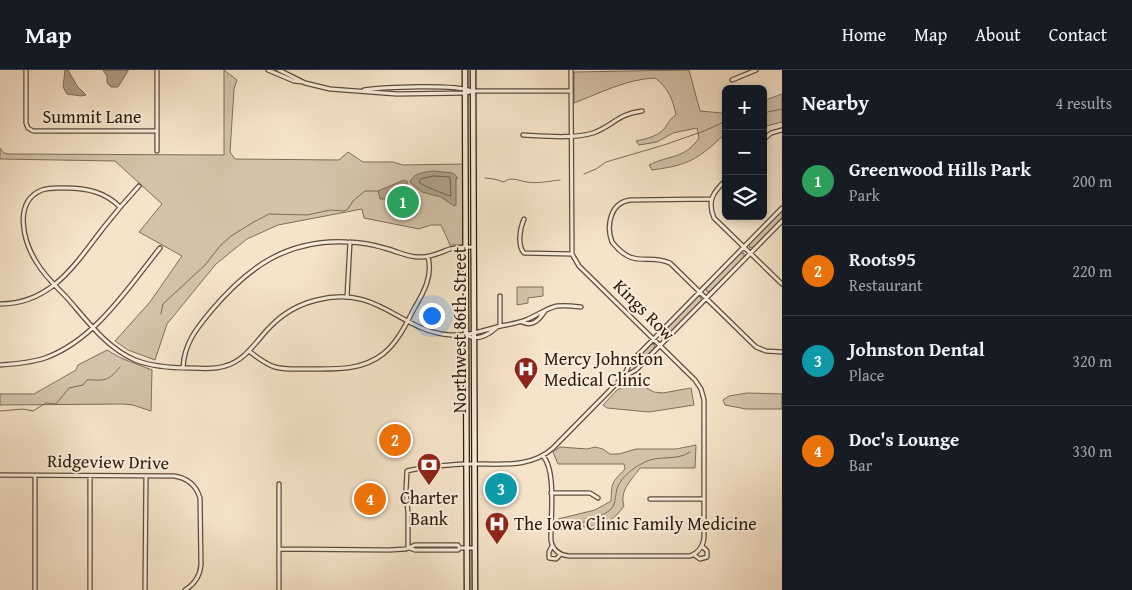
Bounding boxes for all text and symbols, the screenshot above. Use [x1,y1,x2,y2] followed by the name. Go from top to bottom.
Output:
[25,17,72,52] text: Map
[842,21,886,48] text: Home
[914,21,947,48] text: Map
[975,21,1021,48] text: About
[1049,21,1107,48] text: Contact
[722,85,767,220] map controls
[722,85,767,130] button: +
[802,87,869,118] text: Nearby
[1055,91,1112,115] text: 4 results
[42,103,142,130] street label: Summit Lane
[722,130,767,175] button: −
[849,155,1031,183] text: Greenwood Hills Park
[814,169,822,193] text: 1
[1072,169,1112,193] text: 200 m
[722,175,767,220] button: layers
[387,183,419,221] pin: 1
[849,183,880,207] text: Park
[849,245,916,273] text: Roots95
[446,246,473,413] street label: Northwest 86th Street
[814,259,822,283] text: 2
[1072,259,1112,283] text: 220 m
[607,273,682,347] street label: Kings Row
[849,273,923,297] text: Restaurant
[419,303,445,329] your location
[849,335,985,363] text: Johnston Dental
[544,345,663,393] place label: Mercy Johnston Medical Clinic
[814,349,822,373] text: 3
[1072,349,1112,373] text: 320 m
[513,356,539,390] hospital icon: Mercy Johnston Medical Clinic
[849,363,884,387] text: Place
[379,421,411,459] pin: 2
[849,425,959,453] text: Doc's Lounge
[814,439,822,463] text: 4
[1072,439,1112,463] text: 330 m
[47,447,169,476] street label: Ridgeview Drive
[416,452,442,486] bank icon: Charter Bank
[849,453,872,477] text: Bar
[485,470,517,508] pin: 3
[354,480,386,518] pin: 4
[400,484,459,532] place label: Charter Bank
[514,510,757,537] place label: The Iowa Clinic Family Medicine
[484,511,510,545] hospital icon: The Iowa Clinic Family Medicine

